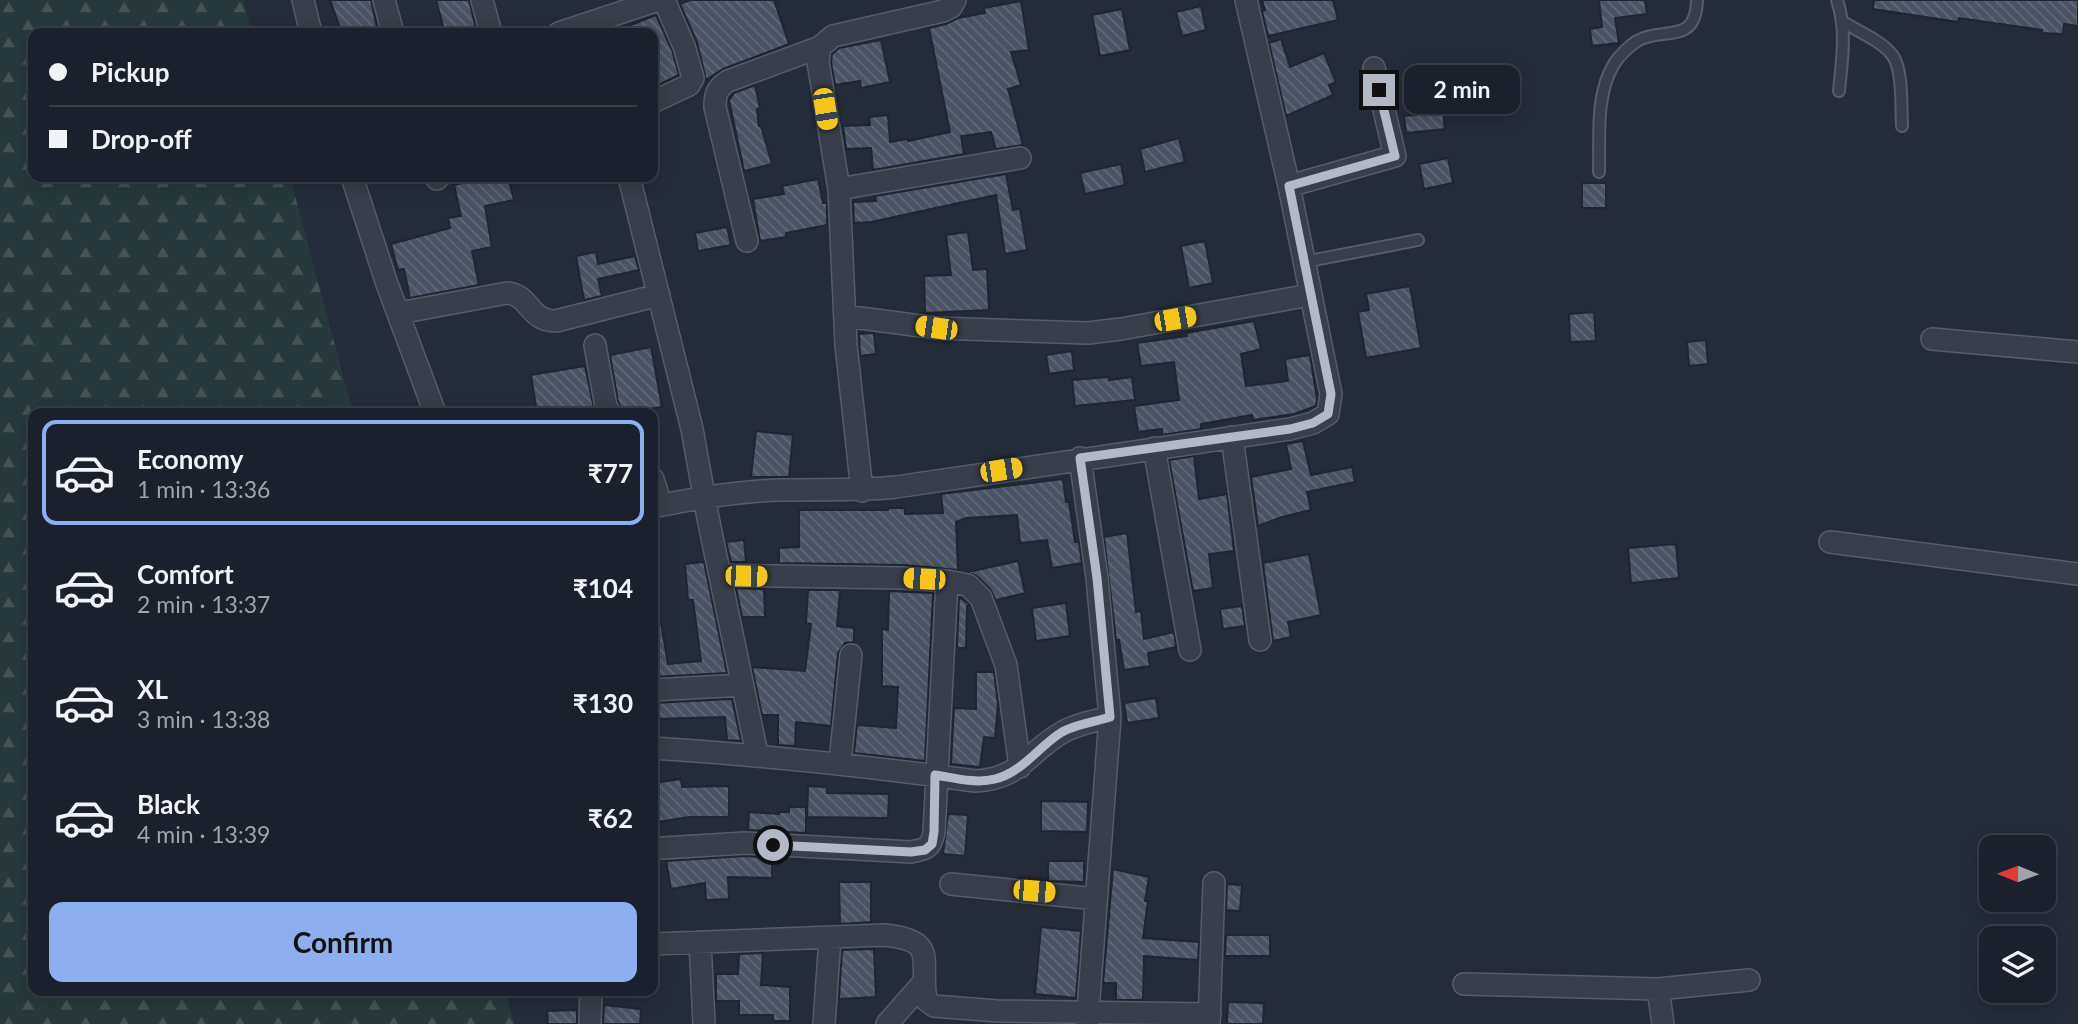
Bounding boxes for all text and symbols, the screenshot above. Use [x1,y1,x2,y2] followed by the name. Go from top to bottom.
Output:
[91,56,170,88] text: Pickup
[1404,66,1519,114] callout: 2 min
[1363,74,1395,106] route end
[1433,75,1491,103] text: 2 min
[812,87,839,131] car
[91,123,192,155] text: Drop-off
[1153,305,1198,333] car
[914,315,959,341] car
[53,441,116,504] icon: car
[137,443,243,475] text: Economy
[979,456,1024,484] car
[588,457,633,489] text: ₹77
[137,475,270,503] text: 1 min · 13:36
[53,556,116,619] icon: car
[137,558,234,590] text: Comfort
[725,565,768,587] car
[903,567,946,591] car
[573,572,633,604] text: ₹104
[137,590,270,618] text: 2 min · 13:37
[53,671,116,734] icon: car
[137,673,168,705] text: XL
[573,687,633,719] text: ₹130
[137,705,270,733] text: 3 min · 13:38
[53,786,116,849] icon: car
[137,788,200,820] text: Black
[588,802,633,834] text: ₹62
[137,820,270,848] text: 4 min · 13:39
[757,829,789,861] route start
[1979,835,2056,912] north arrow
[1979,835,2056,1003] map controls
[1013,879,1056,903] car
[49,902,637,982] button: Confirm
[1979,926,2056,1003] button: layers

